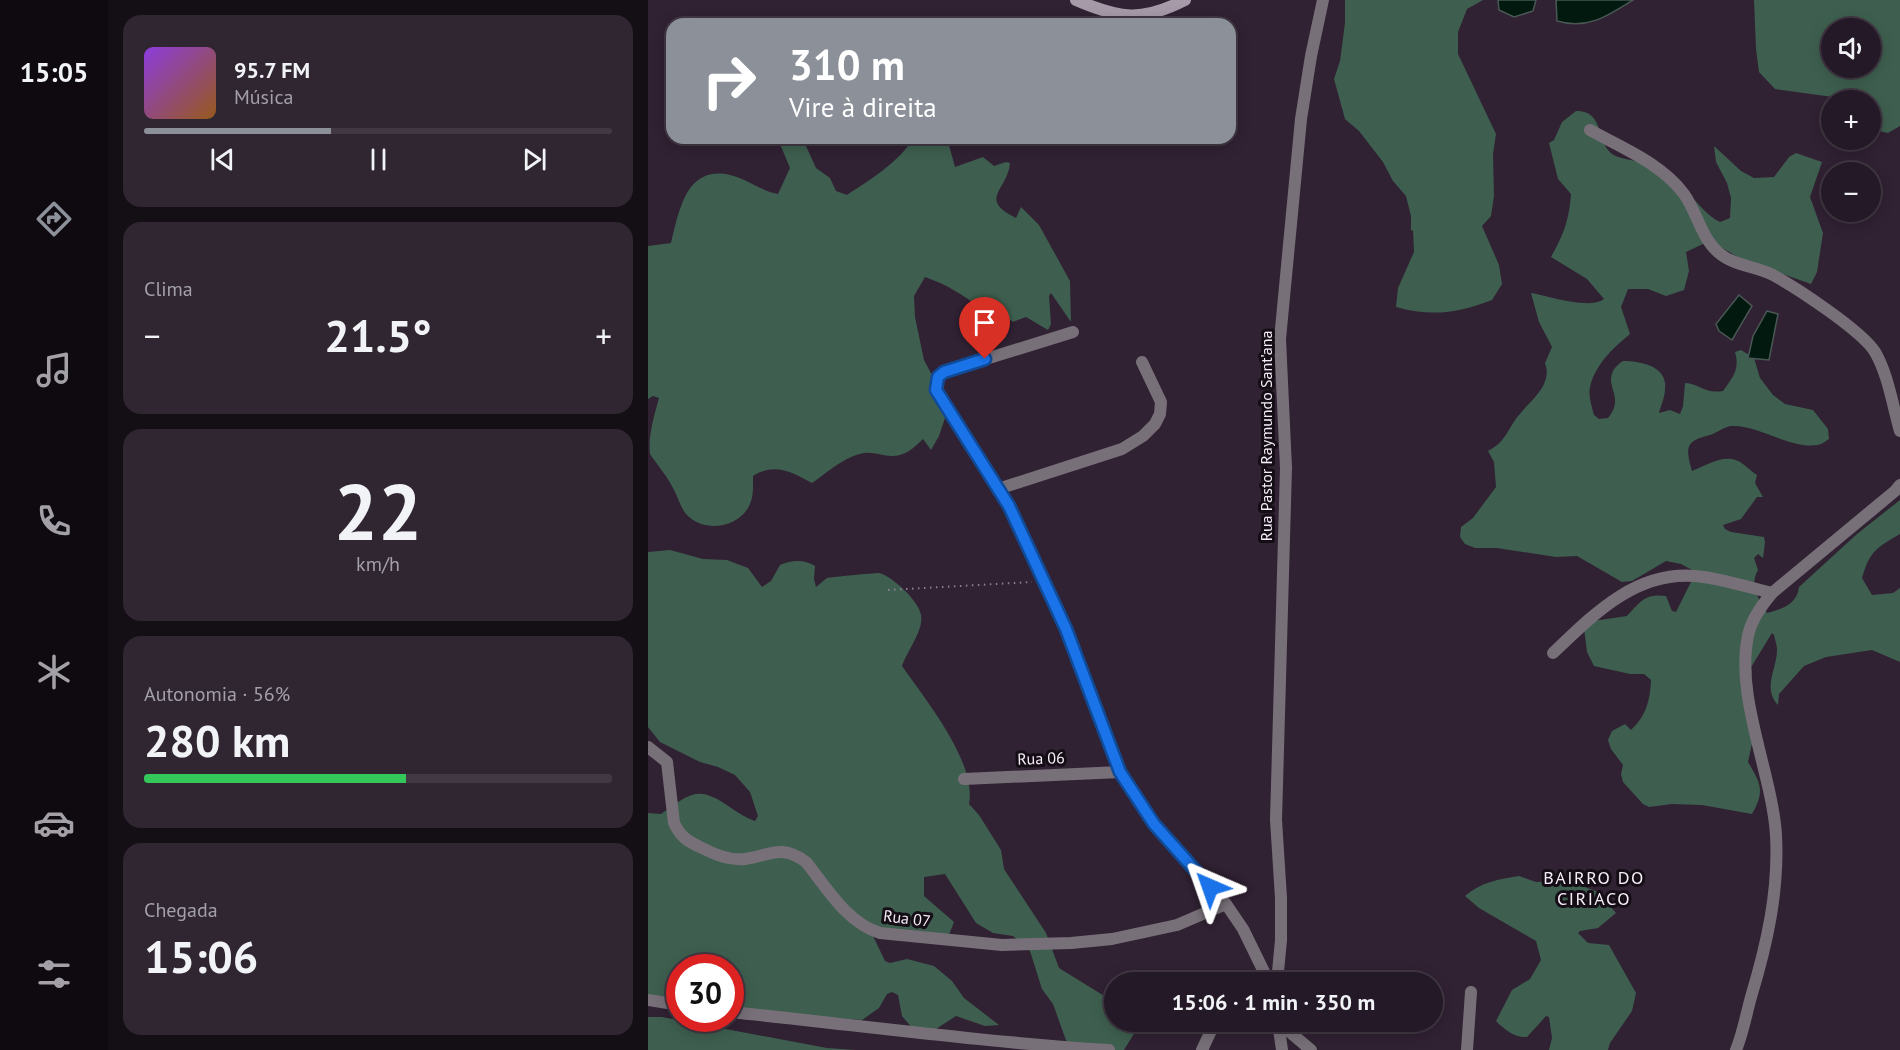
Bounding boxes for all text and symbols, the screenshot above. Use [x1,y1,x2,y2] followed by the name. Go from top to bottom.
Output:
[1821,18,1881,222] map controls
[1821,18,1881,78] button: sound
[789,37,905,92] text: 310 m
[690,42,768,120] icon: right
[20,55,88,89] text: 15:05
[234,56,310,84] text: 95.7 FM
[234,84,293,110] text: Música
[789,90,937,124] text: Vire à direita
[1821,90,1881,150] button: +
[206,143,239,176] icon: previous
[362,143,395,176] icon: pause
[518,143,551,176] icon: next
[1821,162,1881,222] button: −
[33,198,75,240] icon: directions
[144,276,193,302] text: Clima
[959,297,1010,359] pin
[324,306,432,364] text: 21.5°
[968,306,1001,339] icon: arrive
[144,314,161,357] text: −
[595,314,612,357] text: +
[1256,331,1276,541] street label: Rua Pastor Raymundo Sant’ana
[33,349,75,391] icon: music
[334,461,422,562] text: 22
[33,500,75,542] icon: phone
[356,551,400,577] text: km/h
[33,651,75,693] icon: climate
[144,681,290,707] text: Autonomia · 56%
[144,711,290,769] text: 280 km
[1017,747,1065,769] street label: Rua 06
[33,802,75,844] icon: car
[1178,855,1242,919] position arrow
[1543,866,1645,910] district label: BAIRRO DO CIRIACO
[144,897,218,923] text: Chegada
[882,905,932,931] street label: Rua 07
[144,927,258,985] text: 15:06
[33,953,75,995] icon: filters
[666,954,744,1032] speed limit sign: 30
[1172,988,1375,1016] text: 15:06 · 1 min · 350 m

